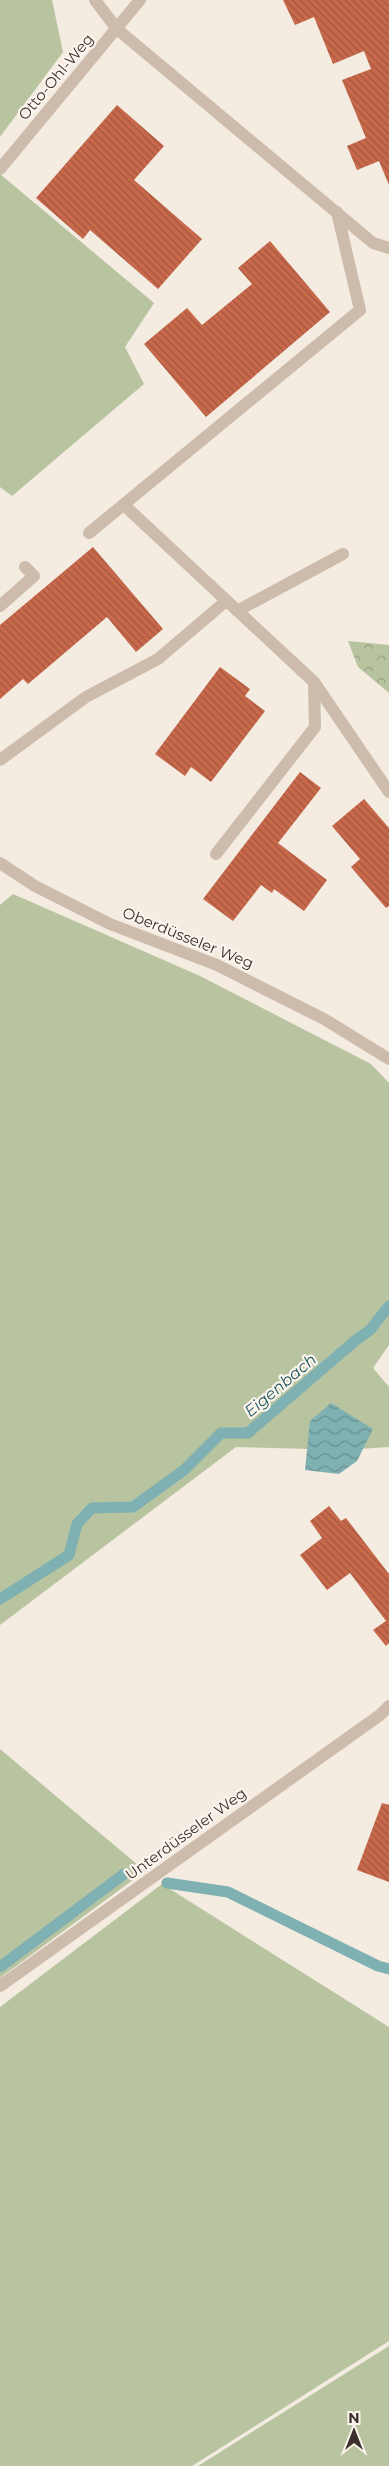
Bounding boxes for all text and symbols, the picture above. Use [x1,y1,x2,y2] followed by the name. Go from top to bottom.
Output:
[14,30,97,124] street label: Otto-Ohl-Weg
[120,903,257,973] street label: Oberdüsseler Weg
[241,1350,320,1421] water label: Eigenbach
[122,1783,250,1884] street label: Unterdüsseler Weg
[329,2406,379,2456] north arrow
[348,2409,360,2427] text: N

